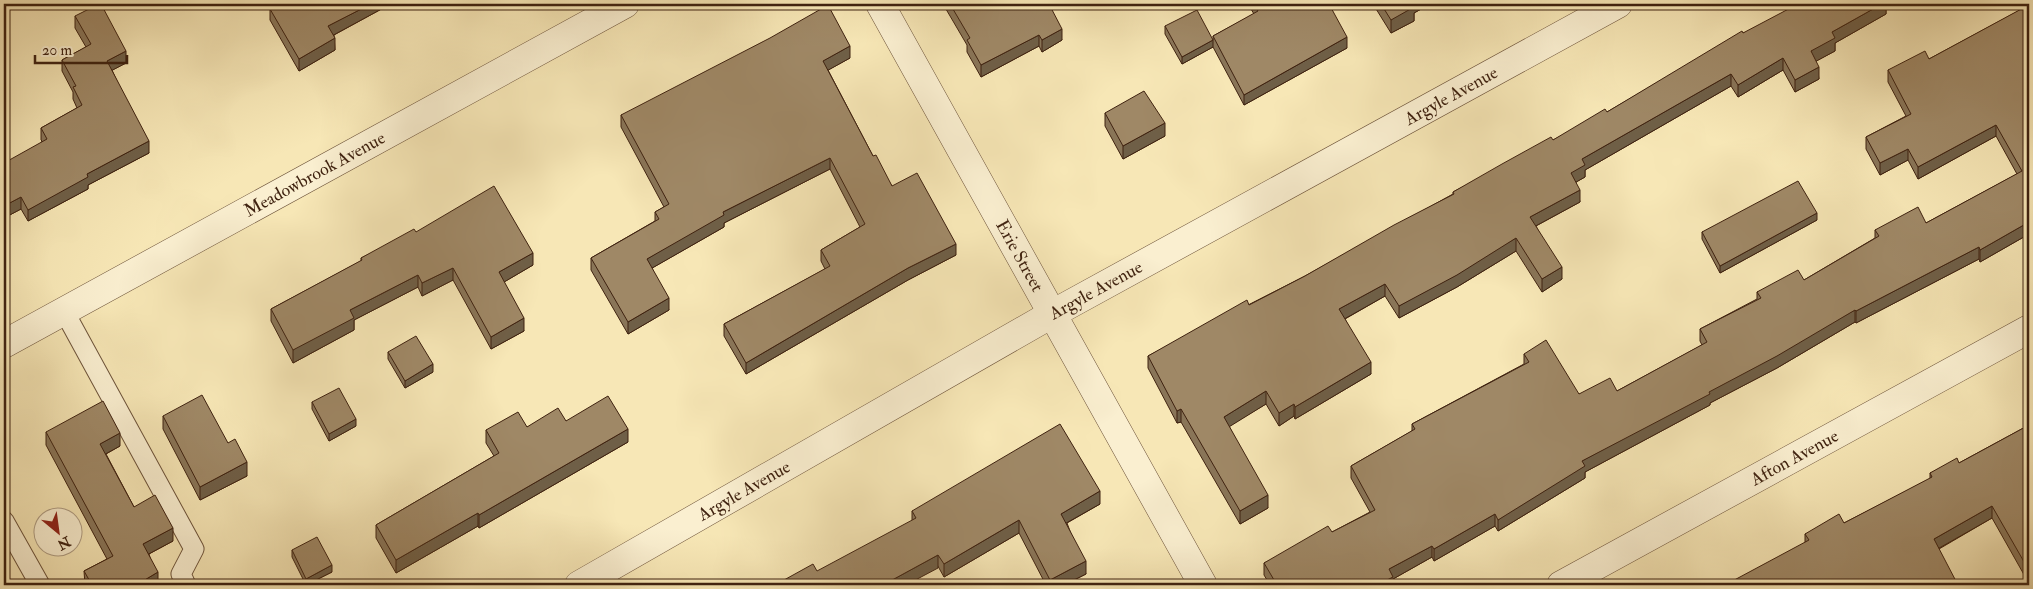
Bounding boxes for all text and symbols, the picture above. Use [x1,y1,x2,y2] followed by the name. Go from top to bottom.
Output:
[35,32,128,64] scale bar
[42,41,72,60] text: 20 m
[1400,61,1502,131] street label: Argyle Avenue
[240,126,390,222] street label: Meadowbrook Avenue
[990,216,1049,296] street label: Erie Street
[1044,255,1147,326] street label: Argyle Avenue
[1746,424,1843,492] street label: Afton Avenue
[693,455,795,527] street label: Argyle Avenue
[32,506,82,556] north arrow
[54,532,75,554] text: N

